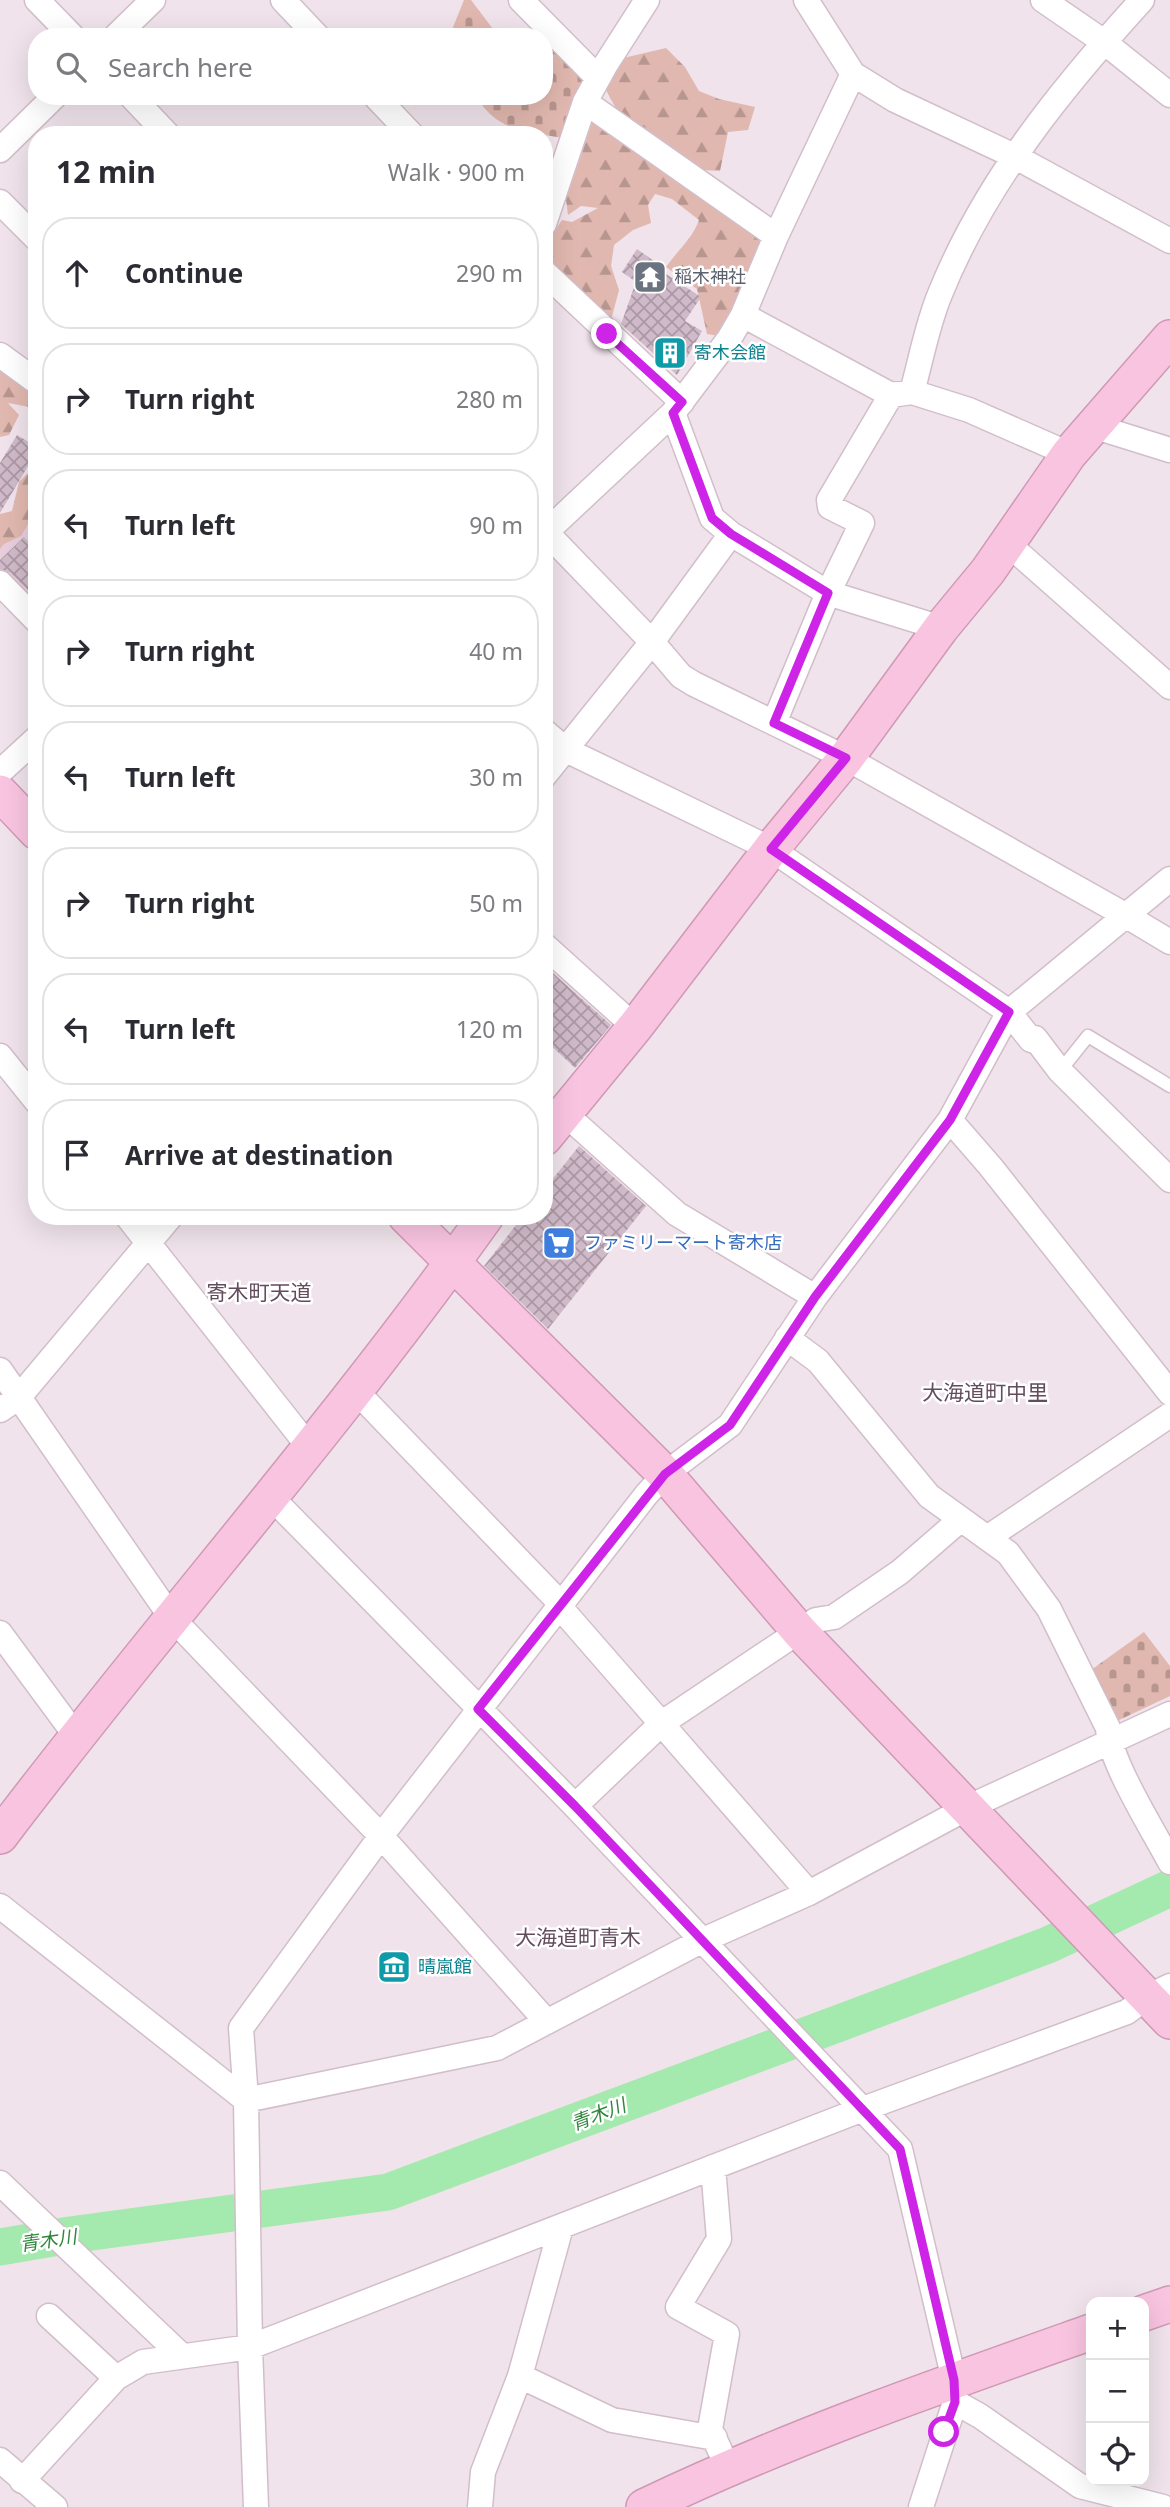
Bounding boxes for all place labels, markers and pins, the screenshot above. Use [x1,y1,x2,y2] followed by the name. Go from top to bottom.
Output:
[631,258,669,296] temple icon: 稲木神社
[674,264,746,288] place label: 稲木神社
[651,334,689,372] building icon: 寄木会館
[694,340,766,364] place label: 寄木会館
[540,1224,578,1262] supermarket icon: ファミリーマート寄木店
[584,1230,782,1254] place label: ファミリーマート寄木店
[375,1948,413,1986] museum icon: 晴嵐館
[418,1954,472,1978] place label: 晴嵐館

